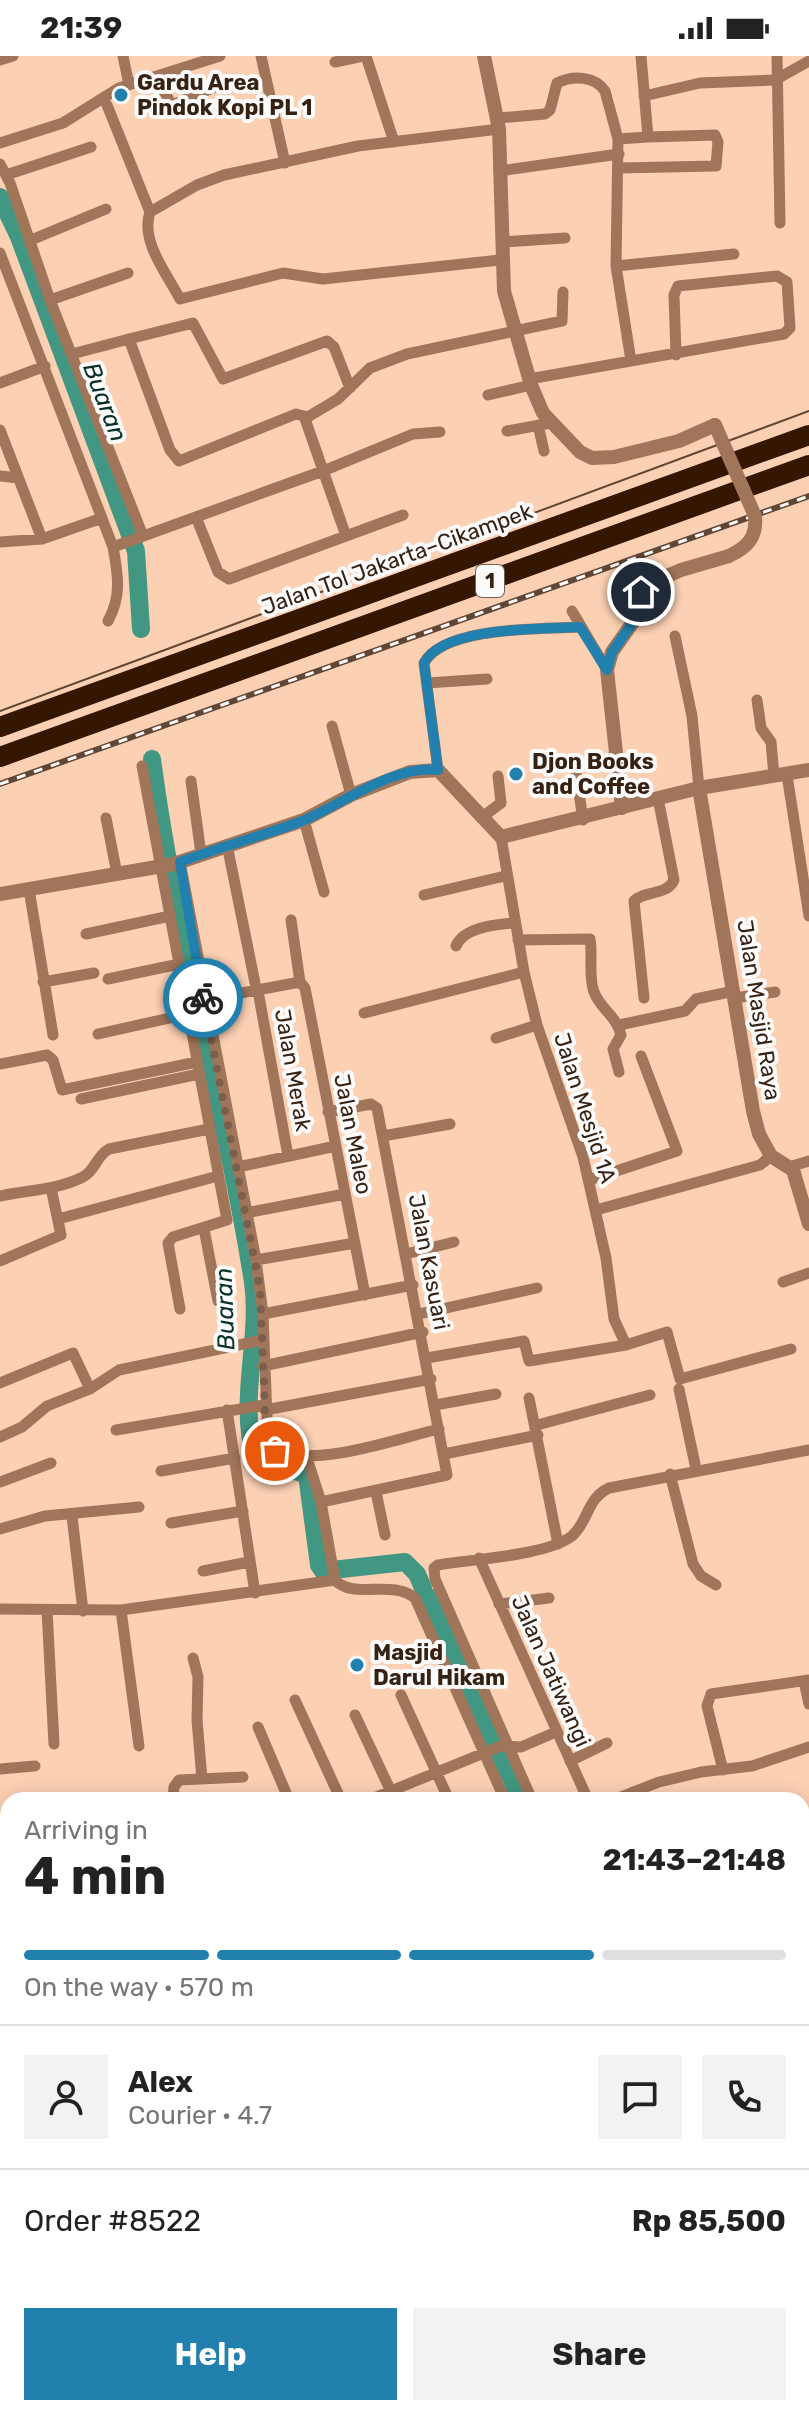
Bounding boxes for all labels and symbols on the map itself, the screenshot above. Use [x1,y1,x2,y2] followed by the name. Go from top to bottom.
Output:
[137,69,312,121] place label: Gardu Area Pindok Kopi PL 1
[112,86,130,104] marker: Gardu Area Pindok Kopi PL 1
[77,359,133,445] water label: Buaran
[258,497,537,621] street label: Jalan Tol Jakarta–Cikampek
[607,558,675,626] pin
[476,565,504,597] road number: 1
[532,748,654,800] place label: Djon Books and Coffee
[507,765,525,783] marker: Djon Books and Coffee
[731,918,787,1102] street label: Jalan Masjid Raya
[163,958,243,1038] courier
[269,1007,317,1134] street label: Jalan Merak
[548,1029,622,1187] street label: Jalan Mesjid 1A
[328,1071,378,1197] street label: Jalan Maleo
[403,1192,455,1332] street label: Jalan Kasuari
[210,1267,240,1351] water label: Buaran
[241,1417,309,1485] pin
[505,1591,597,1751] street label: Jalan Jatiwangi
[373,1639,505,1691] place label: Masjid Darul Hikam
[348,1656,366,1674] marker: Masjid Darul Hikam

